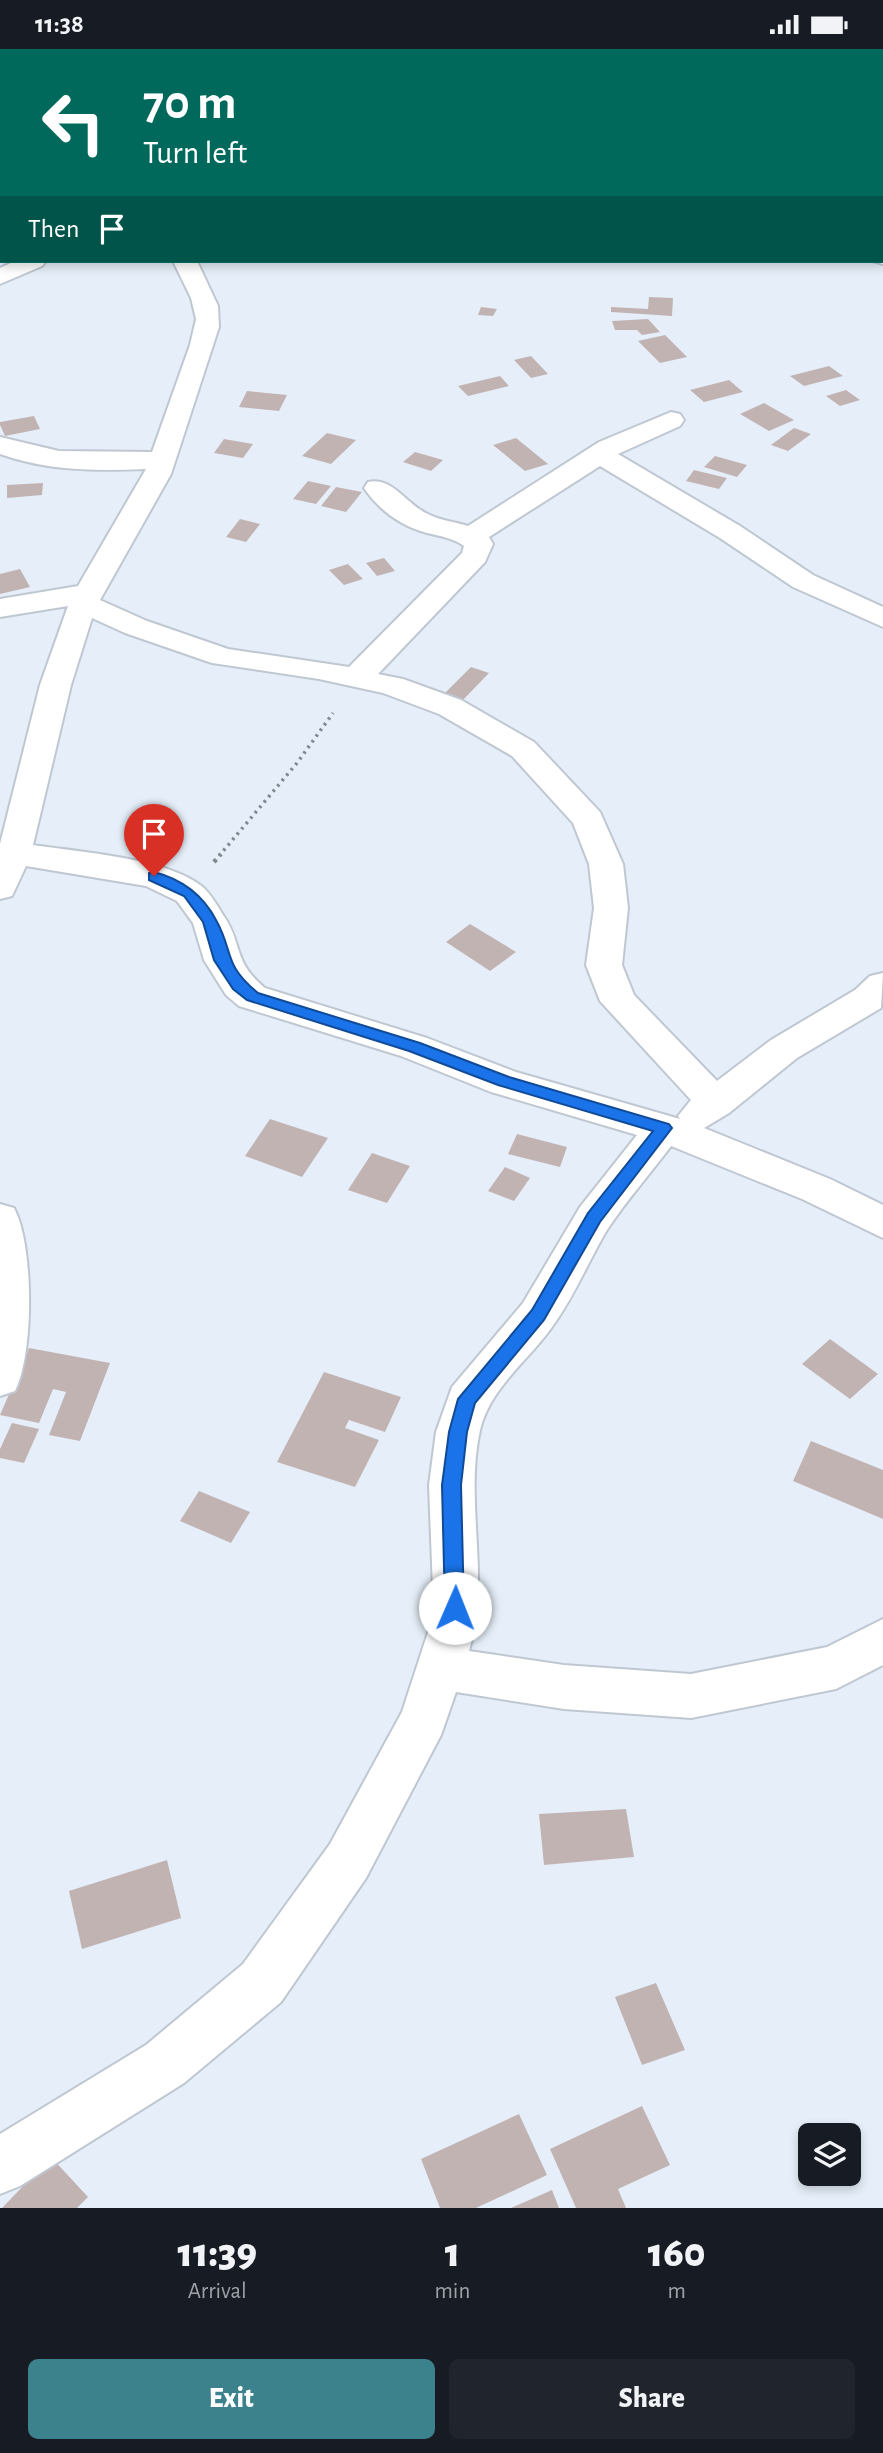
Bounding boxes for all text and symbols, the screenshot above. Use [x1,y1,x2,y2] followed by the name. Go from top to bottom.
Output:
[35,11,84,37] text: 11:38
[28,77,119,168] icon: left
[143,79,237,128] text: 70 m
[143,137,247,169] text: Turn left
[93,210,131,248] icon: arrive
[28,216,79,242] text: Then
[124,804,184,876] pin
[135,815,173,853] icon: arrive
[418,1571,492,1645] position arrow
[798,2123,861,2186] map controls
[798,2123,861,2186] button: layers
[177,2232,257,2274] text: 11:39
[445,2232,460,2274] text: 1
[648,2232,706,2274] text: 160
[188,2280,247,2303] text: Arrival
[434,2280,470,2303] text: min
[667,2280,686,2303] text: m
[28,2359,435,2439] button: Exit
[449,2359,855,2439] button: Share

